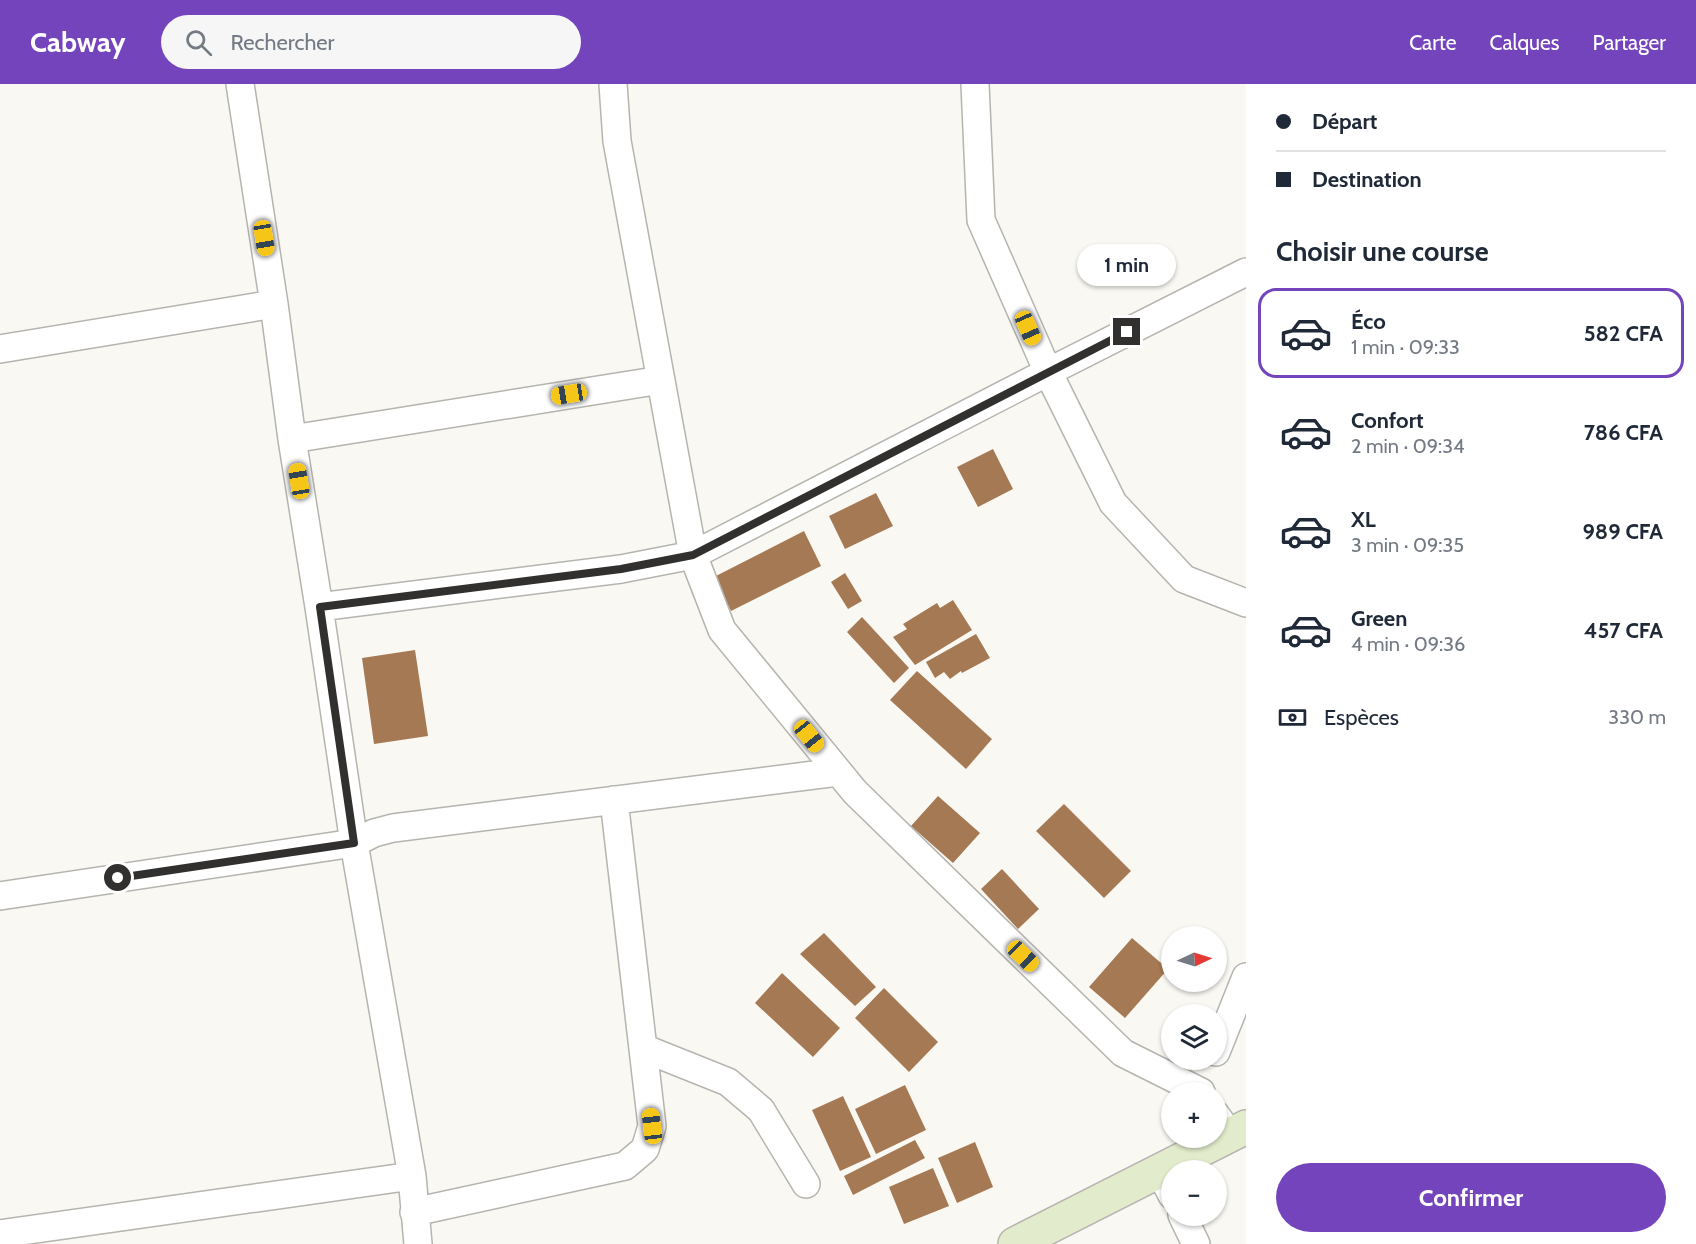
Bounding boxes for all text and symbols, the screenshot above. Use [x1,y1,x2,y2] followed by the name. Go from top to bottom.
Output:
[161,15,581,69] search box
[30,25,125,59] text: Cabway
[182,26,215,59] icon: search
[230,29,335,56] text: Rechercher
[1409,30,1457,55] text: Carte
[1490,30,1560,55] text: Calques
[1593,30,1666,55] text: Partager
[1312,108,1377,135] text: Départ
[1312,166,1422,193] text: Destination
[252,219,276,257] car
[1276,235,1489,268] text: Choisir une course
[1078,245,1176,287] callout: 1 min
[1104,253,1149,277] text: 1 min
[1279,306,1333,360] icon: car
[1012,308,1044,348] car
[1351,308,1386,335] text: Éco
[1113,318,1140,345] route end
[1584,320,1663,347] text: 582 CFA
[1351,335,1460,359] text: 1 min · 09:33
[550,382,588,406] car
[1279,405,1333,459] icon: car
[1351,407,1424,434] text: Confort
[1584,419,1663,446] text: 786 CFA
[1351,434,1465,458] text: 2 min · 09:34
[287,462,311,500] car
[1279,504,1333,558] icon: car
[1351,506,1376,533] text: XL
[1583,518,1663,545] text: 989 CFA
[1351,533,1464,557] text: 3 min · 09:35
[1279,603,1333,657] icon: car
[1351,605,1407,632] text: Green
[1584,617,1663,644] text: 457 CFA
[1351,632,1465,656] text: 4 min · 09:36
[1276,701,1309,734] icon: cash
[1324,704,1399,731] text: Espèces
[1608,705,1666,729] text: 330 m
[791,716,827,756] car
[104,864,131,891] route start
[1161,926,1227,992] north arrow
[1161,926,1227,1226] map controls
[1004,937,1042,975] car
[1161,1004,1227,1070] button: layers
[1161,1082,1227,1148] button: +
[641,1107,663,1145] car
[1161,1160,1227,1226] button: −
[1276,1163,1666,1232] button: Confirmer

